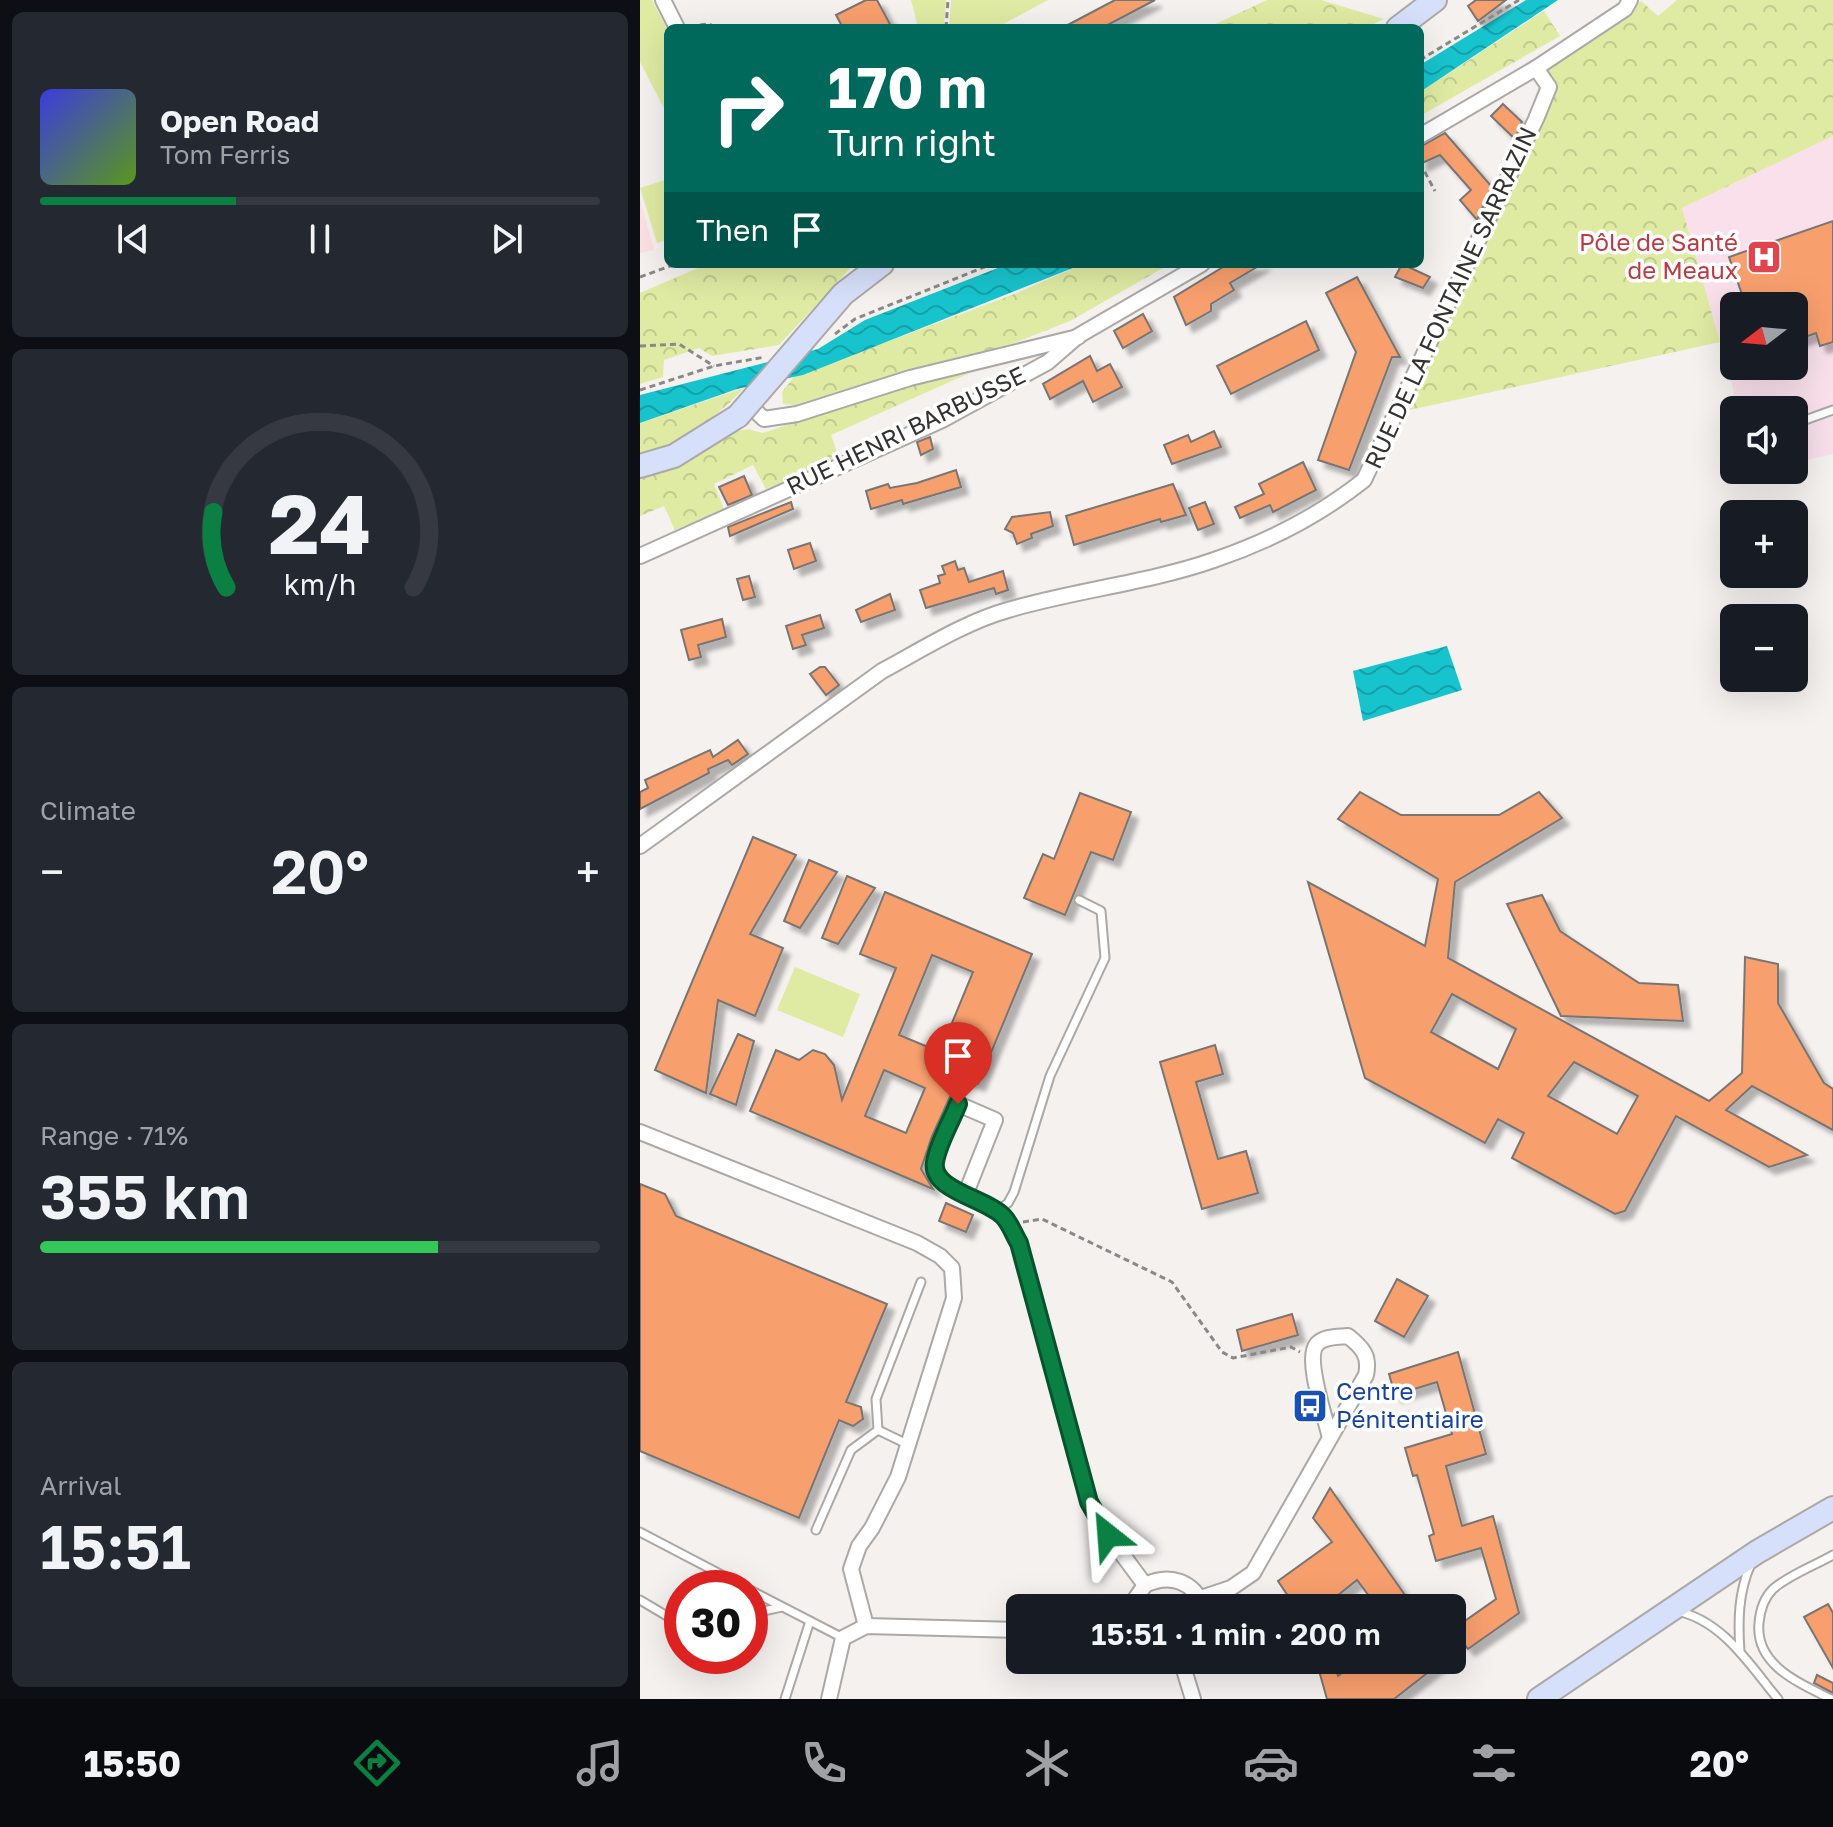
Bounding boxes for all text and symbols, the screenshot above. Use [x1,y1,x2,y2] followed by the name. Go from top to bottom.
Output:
[828,53,987,120] text: 170 m
[696,56,800,160] icon: right
[160,103,319,139] text: Open Road
[828,121,996,164] text: Turn right
[1357,122,1542,473] street label: RUE DE LA FONTAINE SARRAZIN
[160,139,290,170] text: Tom Ferris
[785,208,829,252] icon: arrive
[696,212,769,248] text: Then
[111,217,155,261] icon: previous
[298,217,342,261] icon: pause
[485,217,529,261] icon: next
[1579,227,1738,284] place label: Pôle de Santé de Meaux
[1745,238,1783,276] hospital icon: Pôle de Santé de Meaux
[1720,292,1808,380] north arrow
[1720,292,1808,692] map controls
[781,359,1030,500] street label: RUE HENRI BARBUSSE
[1720,396,1808,484] button: sound
[269,472,371,572] text: 24
[1720,500,1808,588] button: +
[284,567,356,601] text: km/h
[1720,604,1808,692] button: −
[40,795,136,826] text: Climate
[271,835,369,907] text: 20°
[40,845,64,898] text: −
[576,845,600,898] text: +
[924,1022,992,1104] pin
[936,1034,980,1078] icon: arrive
[40,1120,188,1151] text: Range · 71%
[40,1160,250,1232] text: 355 km
[1336,1376,1484,1433] place label: Centre Pénitentiaire
[1291,1387,1329,1425] bus stop icon: Centre Pénitentiaire
[40,1470,121,1501] text: Arrival
[1066,1493,1150,1577] position arrow
[40,1510,191,1582] text: 15:51
[664,1570,768,1674] speed limit sign: 30
[1091,1616,1381,1652] text: 15:51 · 1 min · 200 m
[349,1735,405,1791] icon: directions
[572,1735,628,1791] icon: music
[796,1735,852,1791] icon: phone
[1019,1735,1075,1791] icon: climate
[1243,1735,1299,1791] icon: car
[1466,1735,1522,1791] icon: filters
[84,1742,181,1785] text: 15:50
[1690,1742,1749,1785] text: 20°

